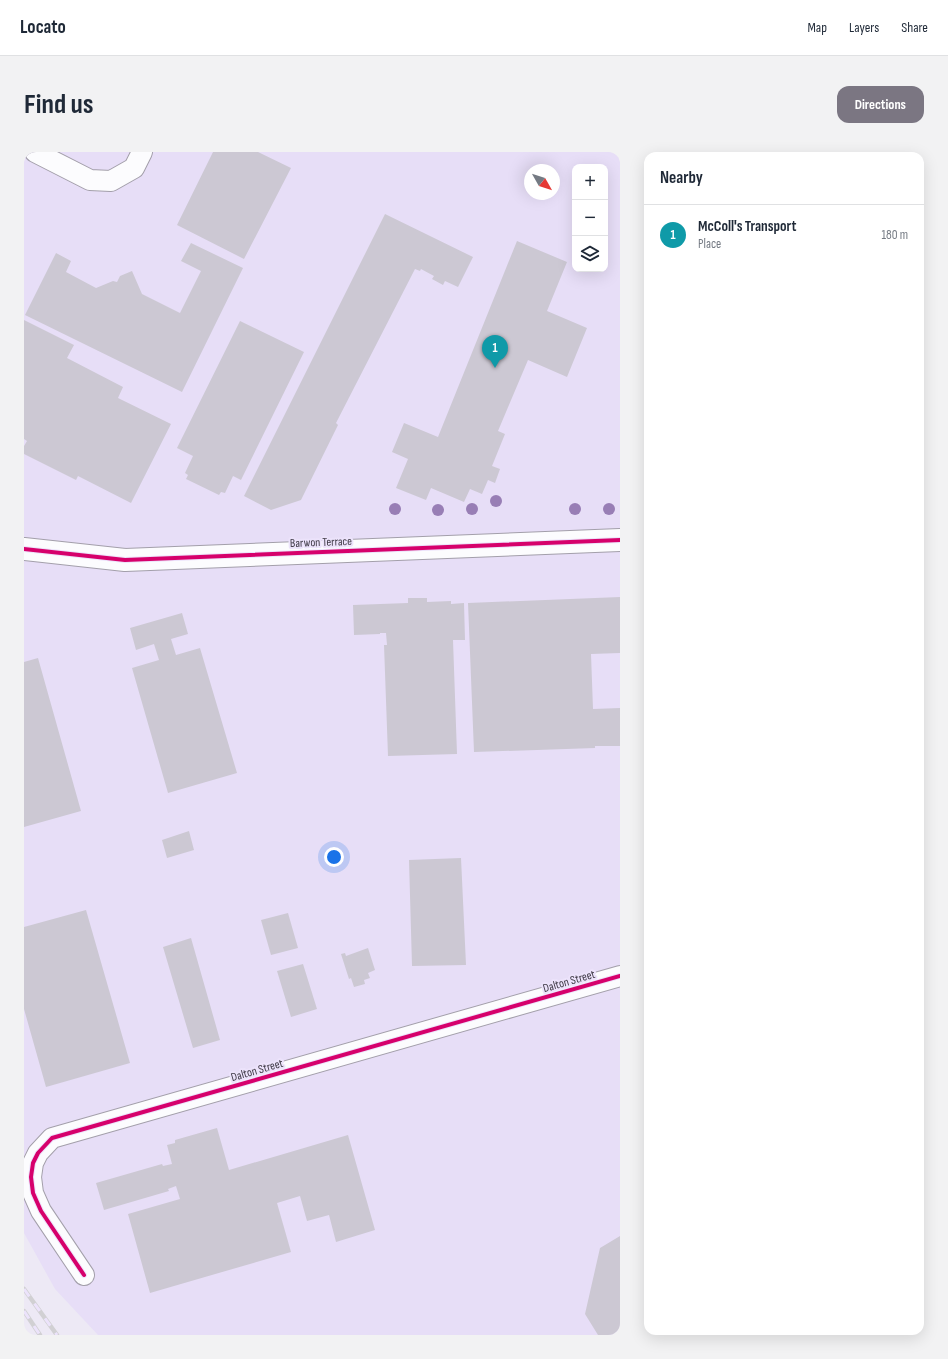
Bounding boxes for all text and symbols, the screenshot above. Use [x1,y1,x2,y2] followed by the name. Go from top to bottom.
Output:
[20,16,66,39] text: Locato
[807,19,827,36] text: Map
[849,19,879,36] text: Layers
[901,19,928,36] text: Share
[837,86,924,123] button: Directions
[24,88,93,121] text: Find us
[524,164,560,200] north arrow
[572,164,608,272] map controls
[572,164,608,200] button: +
[660,168,703,188] text: Nearby
[572,200,608,236] button: −
[698,217,796,236] text: McColl's Transport
[670,227,676,243] text: 1
[882,227,908,243] text: 180 m
[572,236,608,272] button: layers
[698,236,721,252] text: Place
[482,335,508,368] pin: 1
[290,534,352,551] street label: Barwon Terrace
[324,847,344,867] your location
[541,967,597,996] street label: Dalton Street
[229,1056,285,1085] street label: Dalton Street

